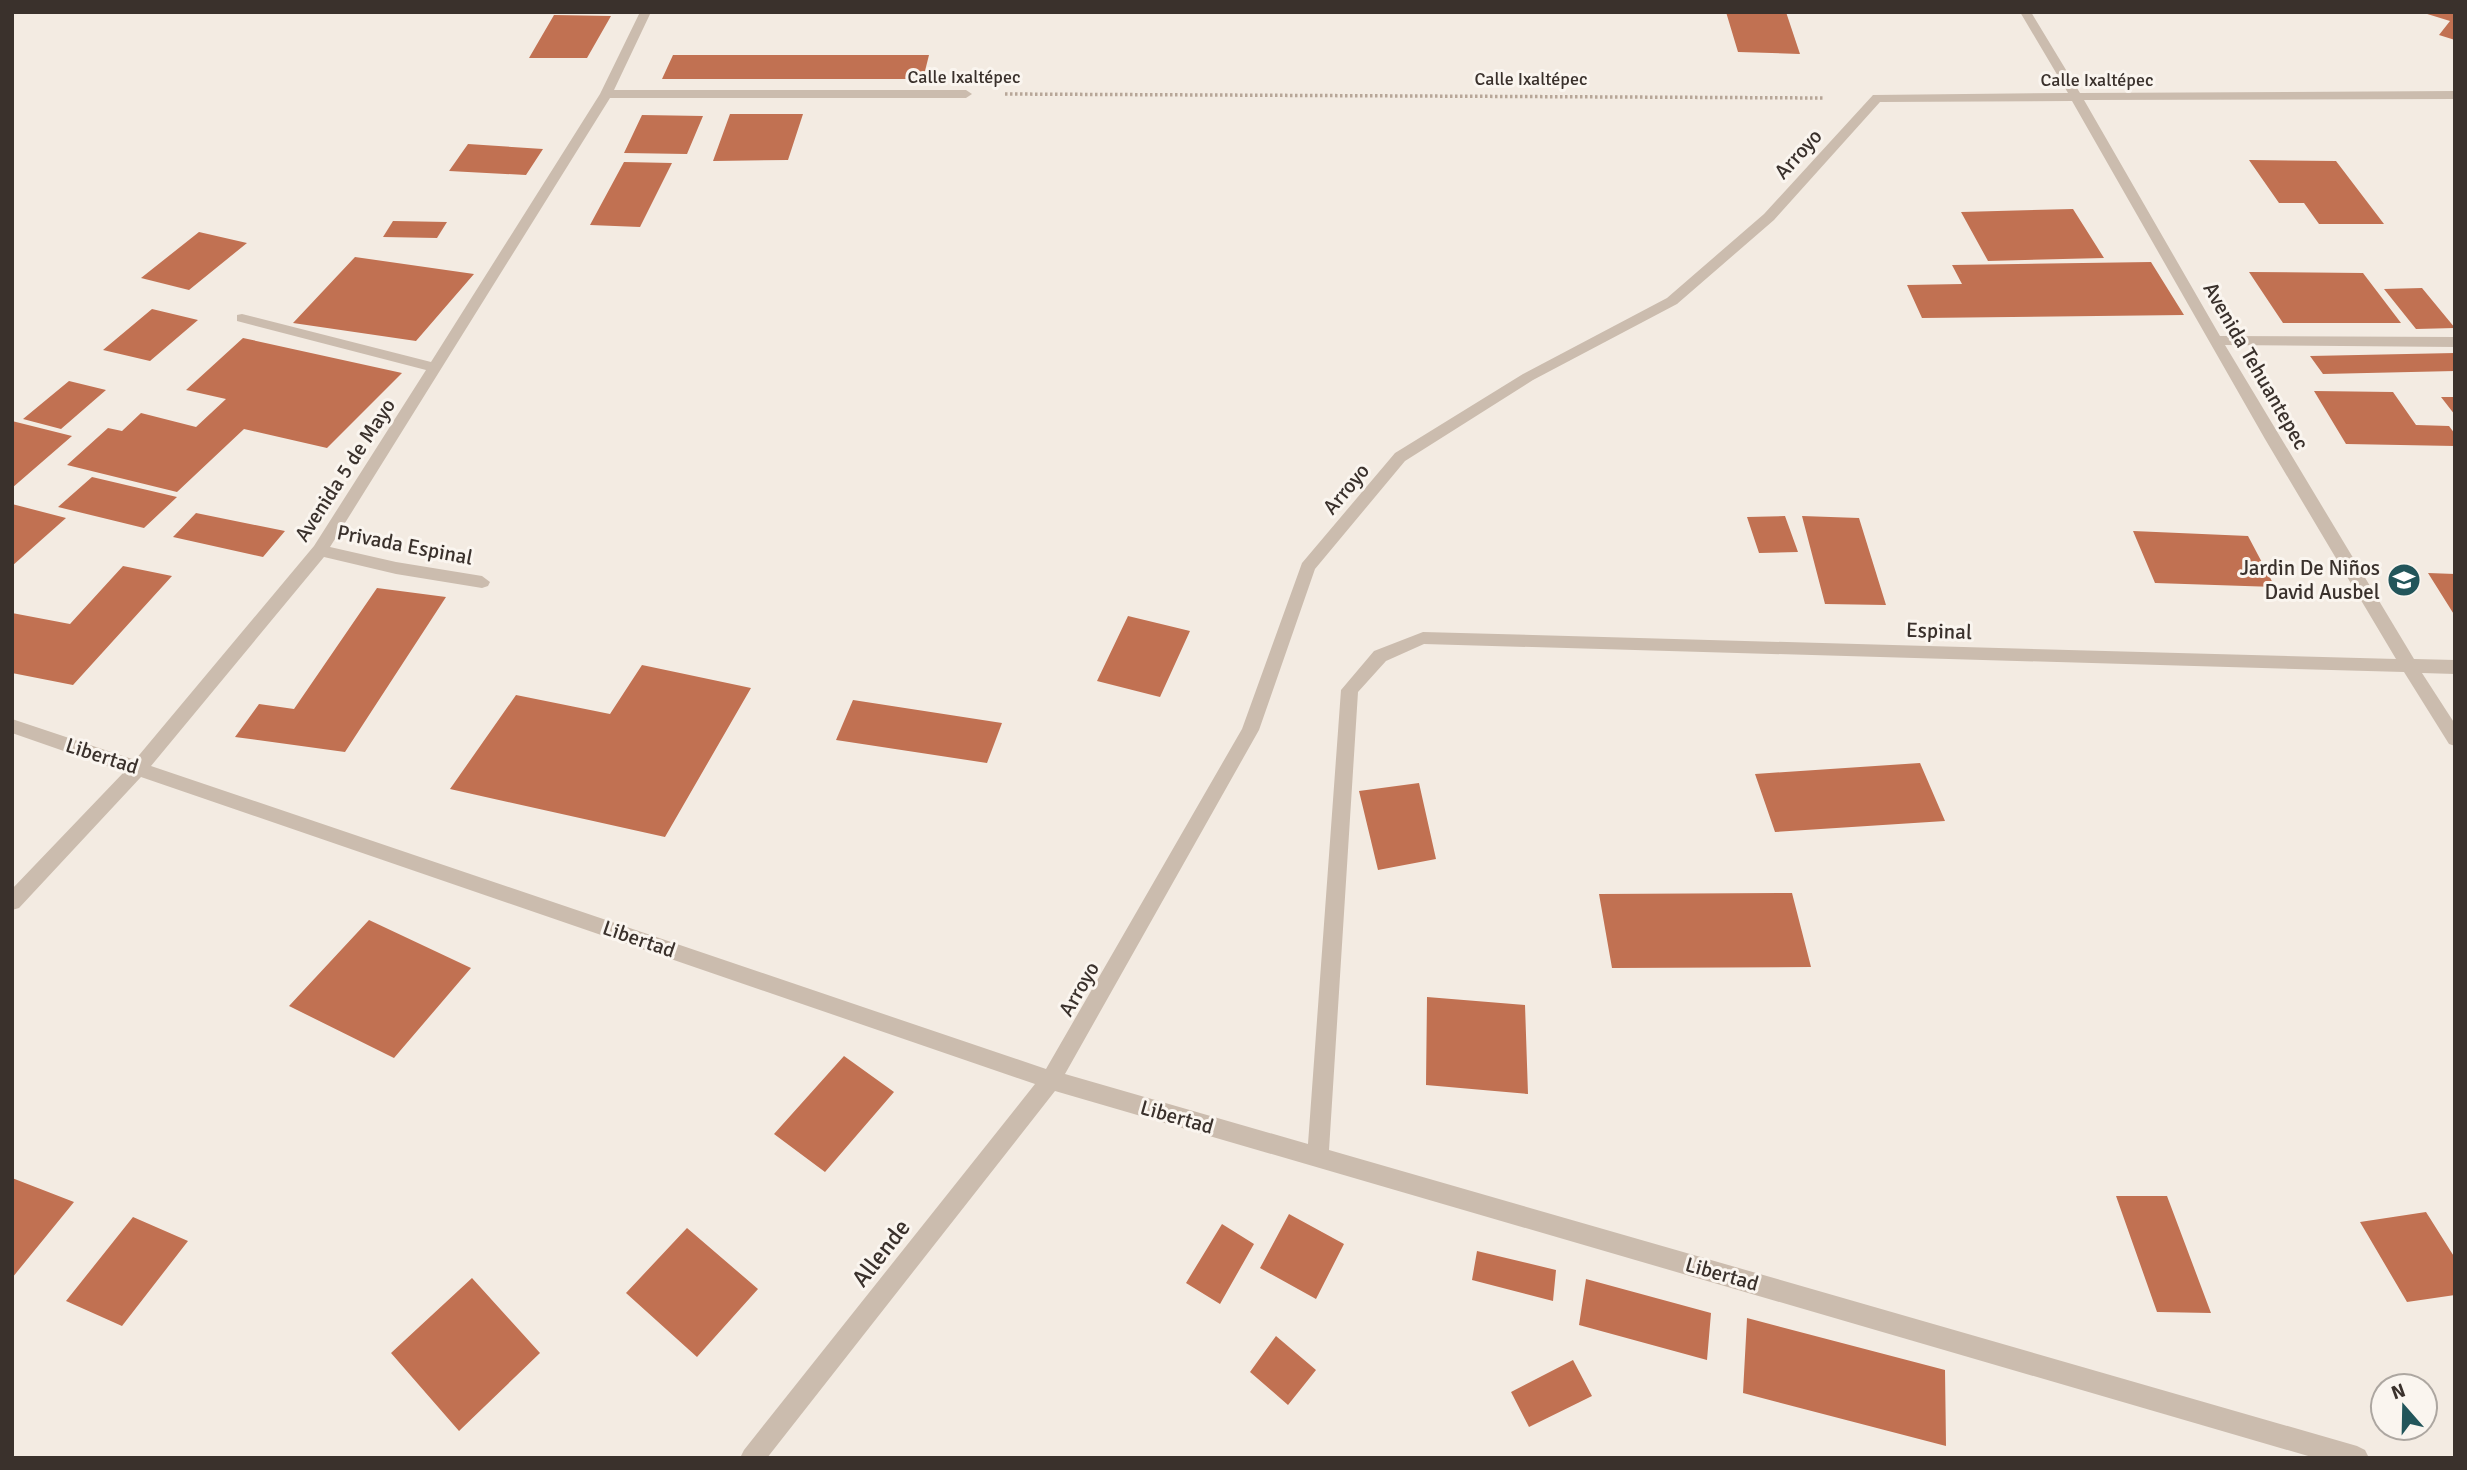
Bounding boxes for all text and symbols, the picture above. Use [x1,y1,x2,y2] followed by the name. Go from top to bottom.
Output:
[908,66,1020,88] street label: Calle Ixaltépec
[1475,68,1587,90] street label: Calle Ixaltépec
[2041,69,2153,91] street label: Calle Ixaltépec
[1769,123,1827,185] street label: Arroyo
[2197,278,2315,454] street label: Avenida Tehuantepec
[289,393,401,547] street label: Avenida 5 de Mayo
[1317,458,1375,520] street label: Arroyo
[335,519,475,571] street label: Privada Espinal
[2240,555,2380,605] place label: Jardin De Niños David Ausbel
[2385,561,2423,599] school or university icon: Jardin De Niños David Ausbel
[1905,617,1973,645] street label: Espinal
[62,732,142,780] street label: Libertad
[599,914,679,964] street label: Libertad
[1053,957,1105,1021] street label: Arroyo
[1137,1094,1217,1140] street label: Libertad
[845,1213,917,1293] street label: Allende
[1682,1251,1762,1297] street label: Libertad
[2369,1372,2439,1442] north arrow
[2388,1378,2409,1406] text: N

